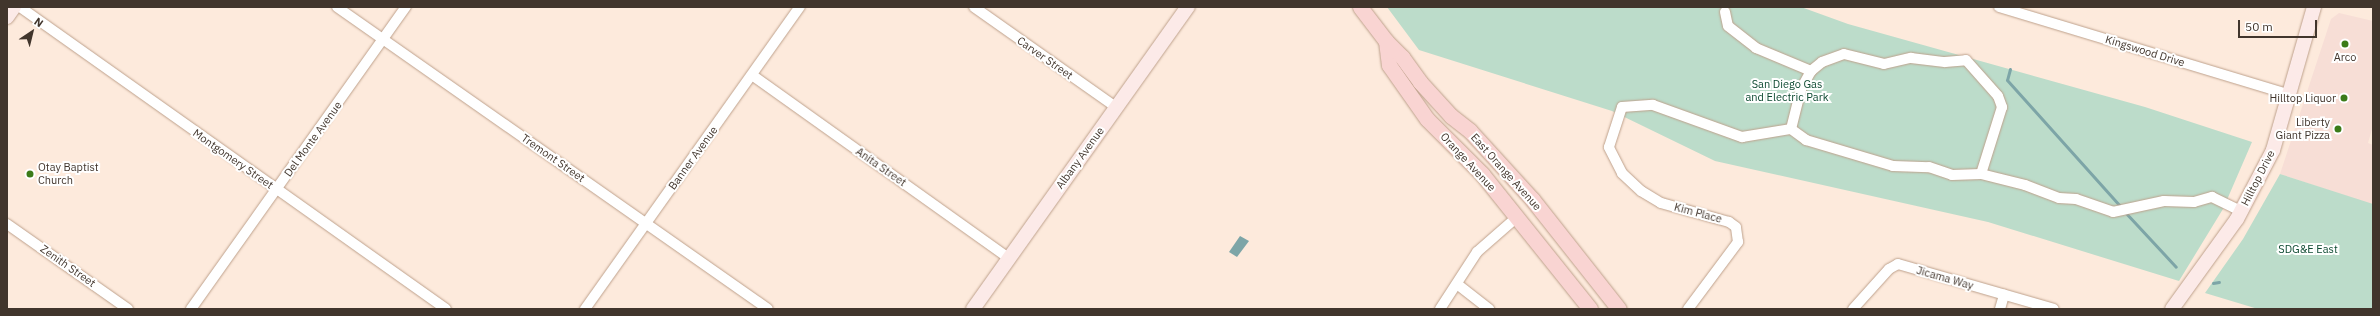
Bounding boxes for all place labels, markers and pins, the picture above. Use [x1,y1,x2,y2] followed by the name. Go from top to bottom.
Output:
[2340,39,2350,49] marker: Arco
[2334,50,2356,64] place label: Arco
[2270,91,2336,105] place label: Hilltop Liquor
[2339,93,2349,103] marker: Hilltop Liquor
[2276,116,2330,142] place label: Liberty Giant Pizza
[2333,124,2343,134] marker: Liberty Giant Pizza
[38,161,99,187] place label: Otay Baptist Church
[25,169,35,179] marker: Otay Baptist Church

